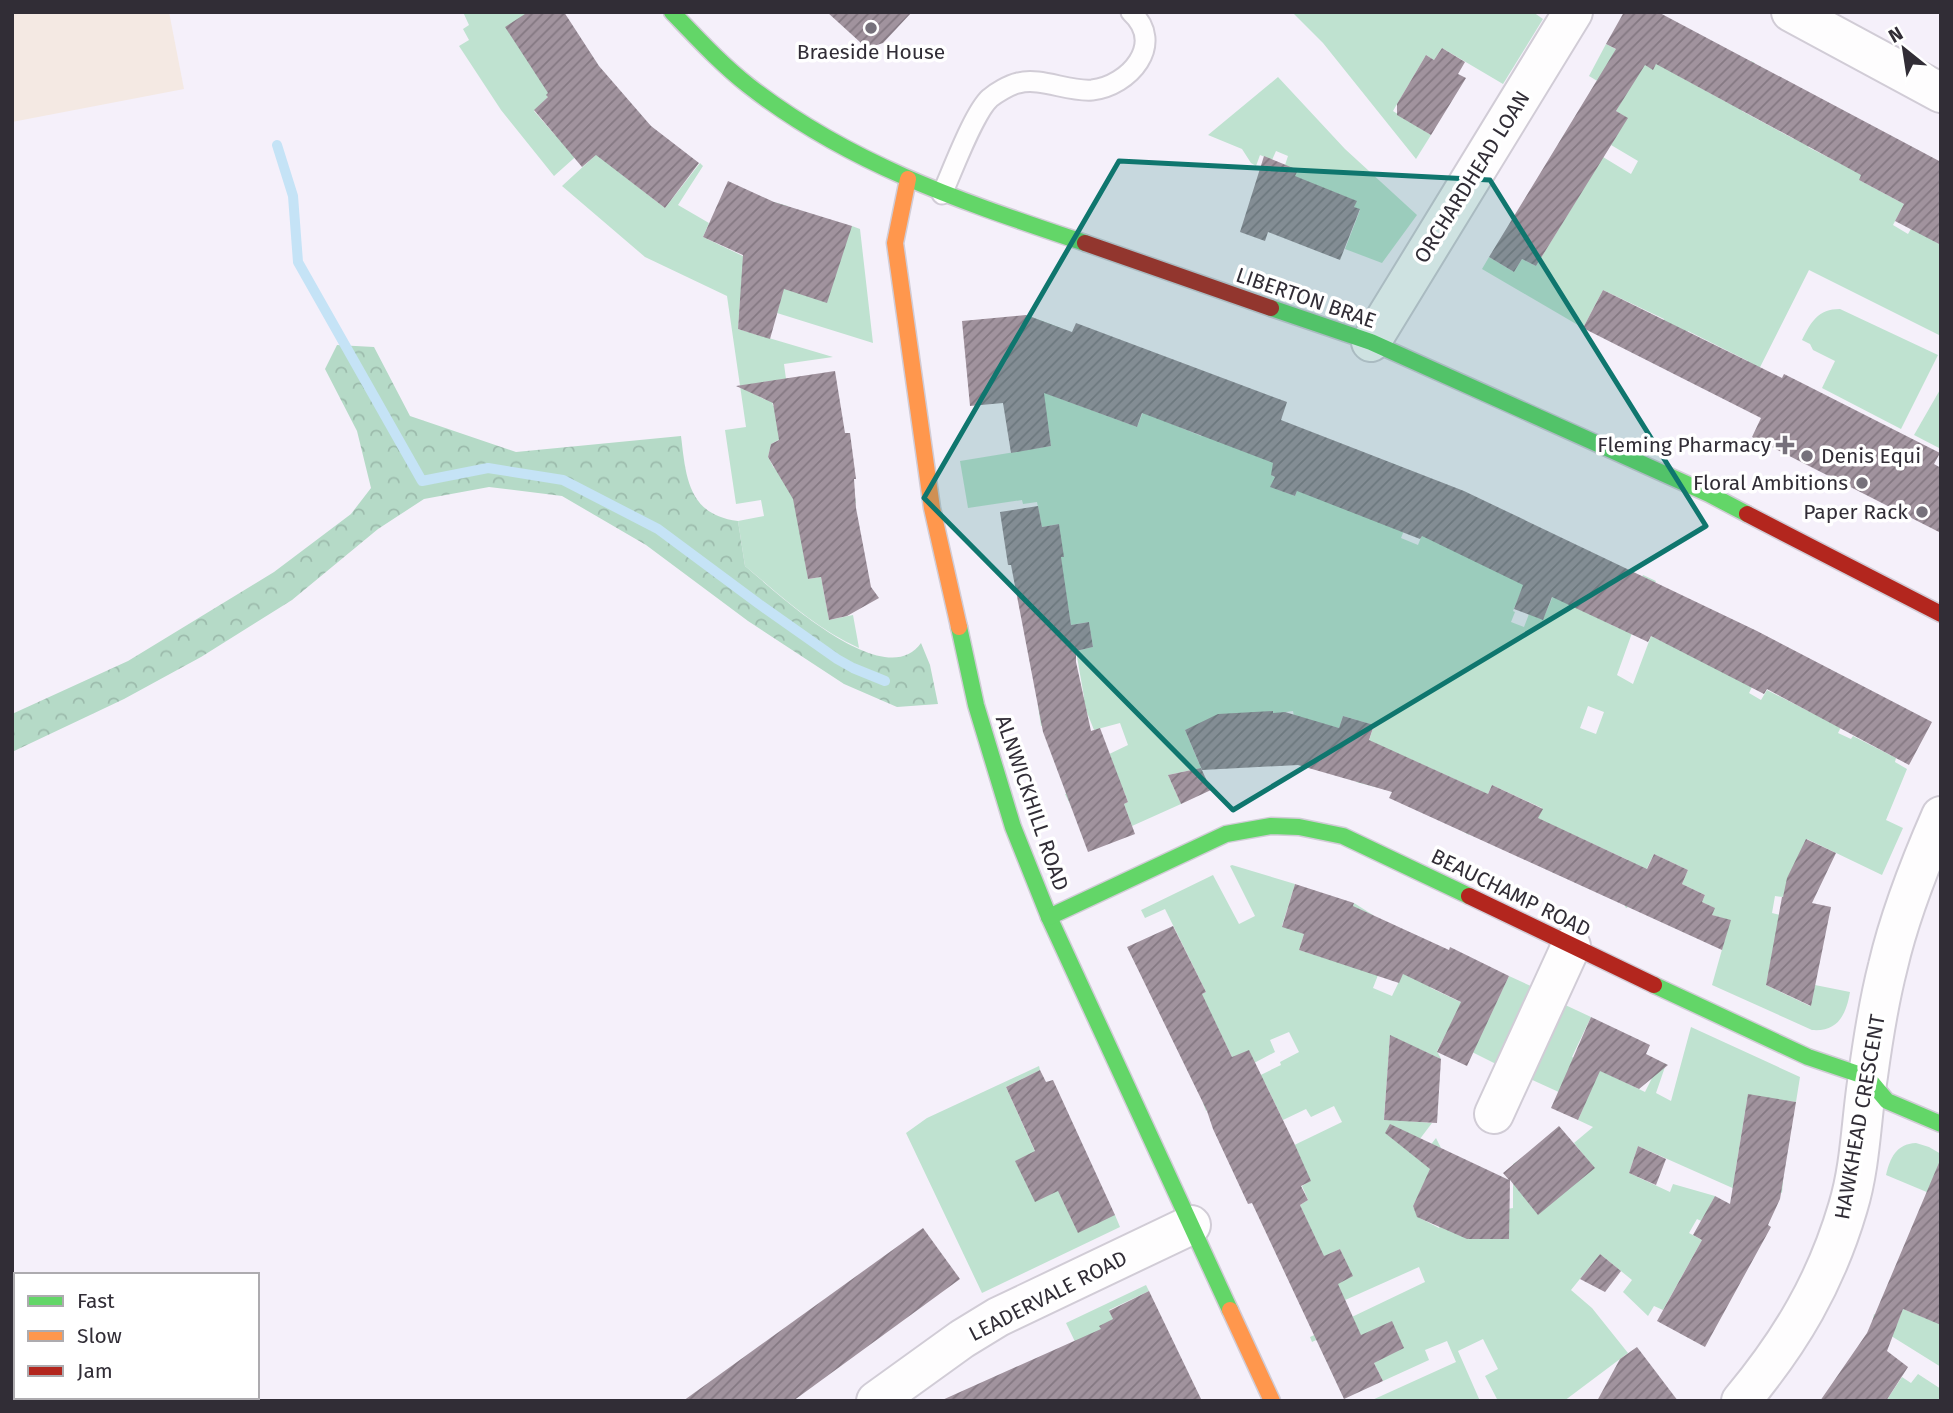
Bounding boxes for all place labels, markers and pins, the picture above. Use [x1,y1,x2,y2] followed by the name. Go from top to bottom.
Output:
[863,20,879,36] marker: Braeside House
[797,39,945,65] place label: Braeside House
[1597,432,1772,458] place label: Fleming Pharmacy
[1777,437,1793,453] marker: Fleming Pharmacy
[1821,443,1921,469] place label: Denis Equi
[1799,448,1815,464] marker: Denis Equi
[1693,470,1848,496] place label: Floral Ambitions
[1854,475,1870,491] marker: Floral Ambitions
[1803,499,1908,525] place label: Paper Rack
[1914,504,1930,520] marker: Paper Rack

